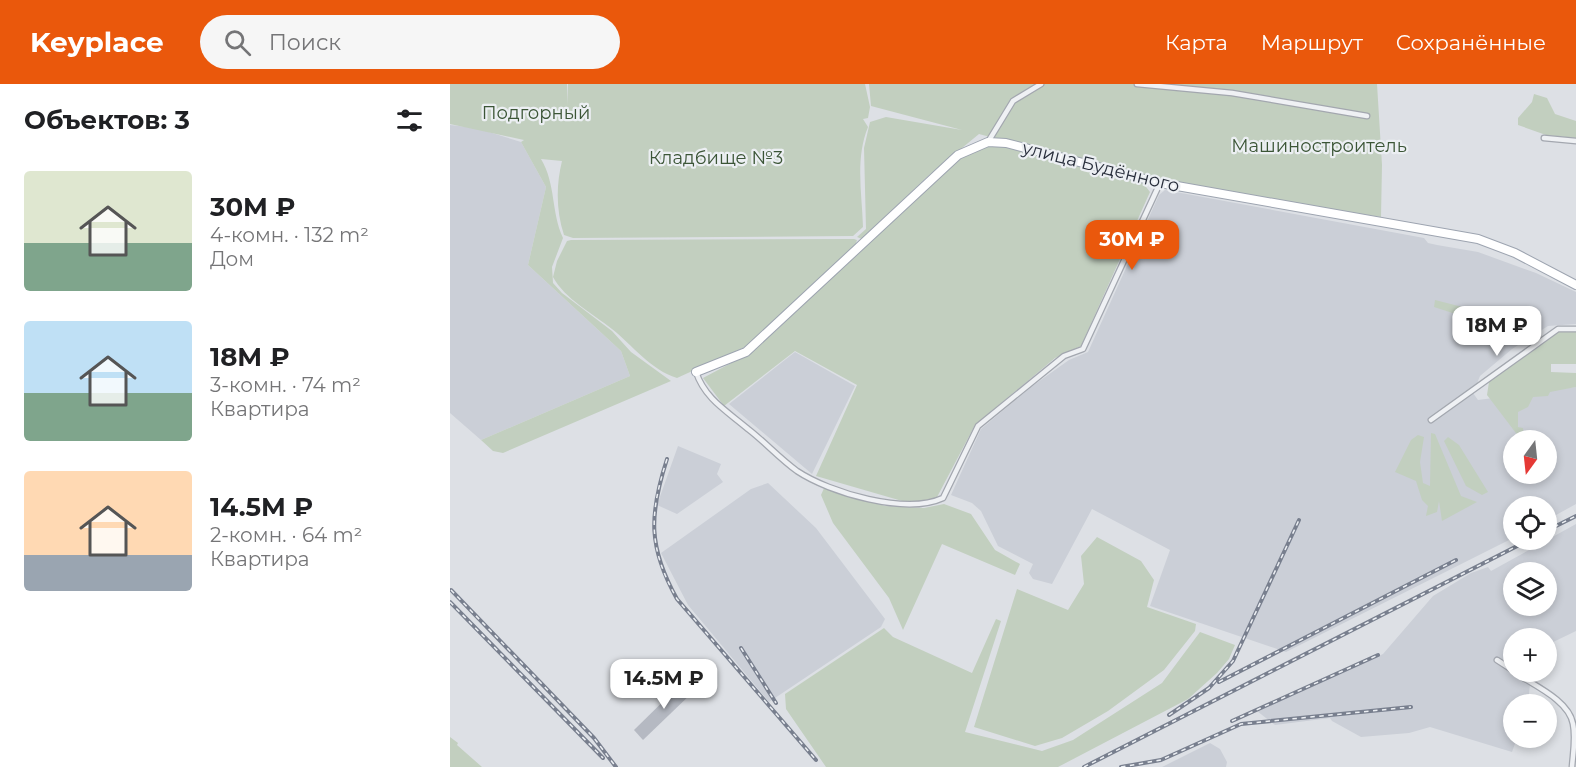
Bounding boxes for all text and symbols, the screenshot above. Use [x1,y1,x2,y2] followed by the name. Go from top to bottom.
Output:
[200,15,620,69] search box
[30,25,164,59] text: Keyplace
[221,26,254,59] icon: search
[269,29,341,56] text: Поиск
[1165,30,1228,55] text: Карта
[1261,30,1363,55] text: Маршрут
[1396,30,1546,55] text: Сохранённые
[482,102,590,124] park label: Подгорный
[24,104,190,136] text: Объектов: 3
[393,104,426,137] icon: filters
[1231,135,1407,157] park label: Машиностроитель
[1019,137,1182,197] street label: улица Будённого
[649,147,783,169] park label: Кладбище №3
[210,191,295,223] text: 30M ₽
[72,195,144,267] icon: home
[1090,220,1174,271] pin: 30M ₽
[210,223,369,247] text: 4-комн. · 132 m²
[1099,227,1165,251] text: 30M ₽
[210,247,254,271] text: Дом
[1455,306,1539,357] pin: 18M ₽
[1466,313,1528,337] text: 18M ₽
[210,341,290,373] text: 18M ₽
[72,345,144,417] icon: home
[210,373,361,397] text: 3-комн. · 74 m²
[210,397,310,421] text: Квартира
[1503,430,1557,484] north arrow
[1503,430,1557,748] map controls
[210,491,313,523] text: 14.5M ₽
[72,495,144,567] icon: home
[1503,496,1557,550] button: locate
[210,523,362,547] text: 2-комн. · 64 m²
[210,547,310,571] text: Квартира
[1503,562,1557,616] button: layers
[1503,628,1557,682] button: +
[609,659,719,710] pin: 14.5M ₽
[624,666,704,690] text: 14.5M ₽
[1503,694,1557,748] button: −

